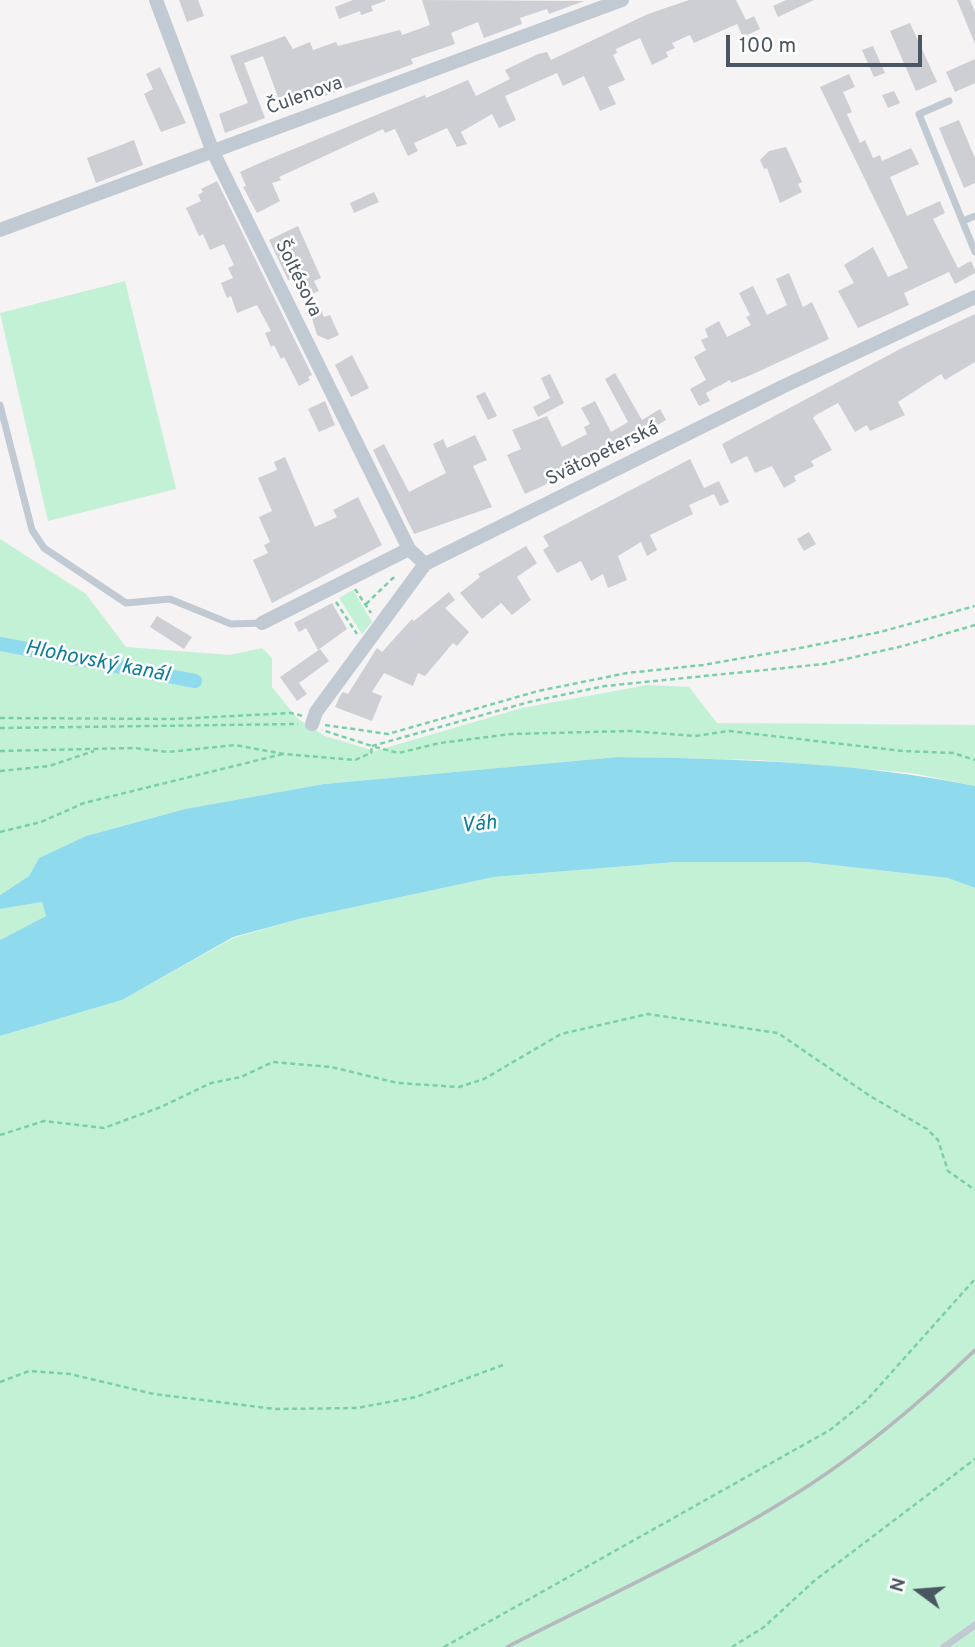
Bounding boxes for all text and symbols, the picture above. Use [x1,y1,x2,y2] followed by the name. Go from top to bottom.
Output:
[730,21,926,65] scale bar
[739,33,796,60] text: 100 m
[264,73,346,121] street label: Čulenova
[269,237,325,321] street label: Šoltésova
[543,418,663,492] street label: Svätopeterská
[23,637,171,689] water label: Hlohovský kanál
[460,812,498,840] water label: Váh
[884,1556,954,1626] north arrow
[885,1575,912,1595] text: N

